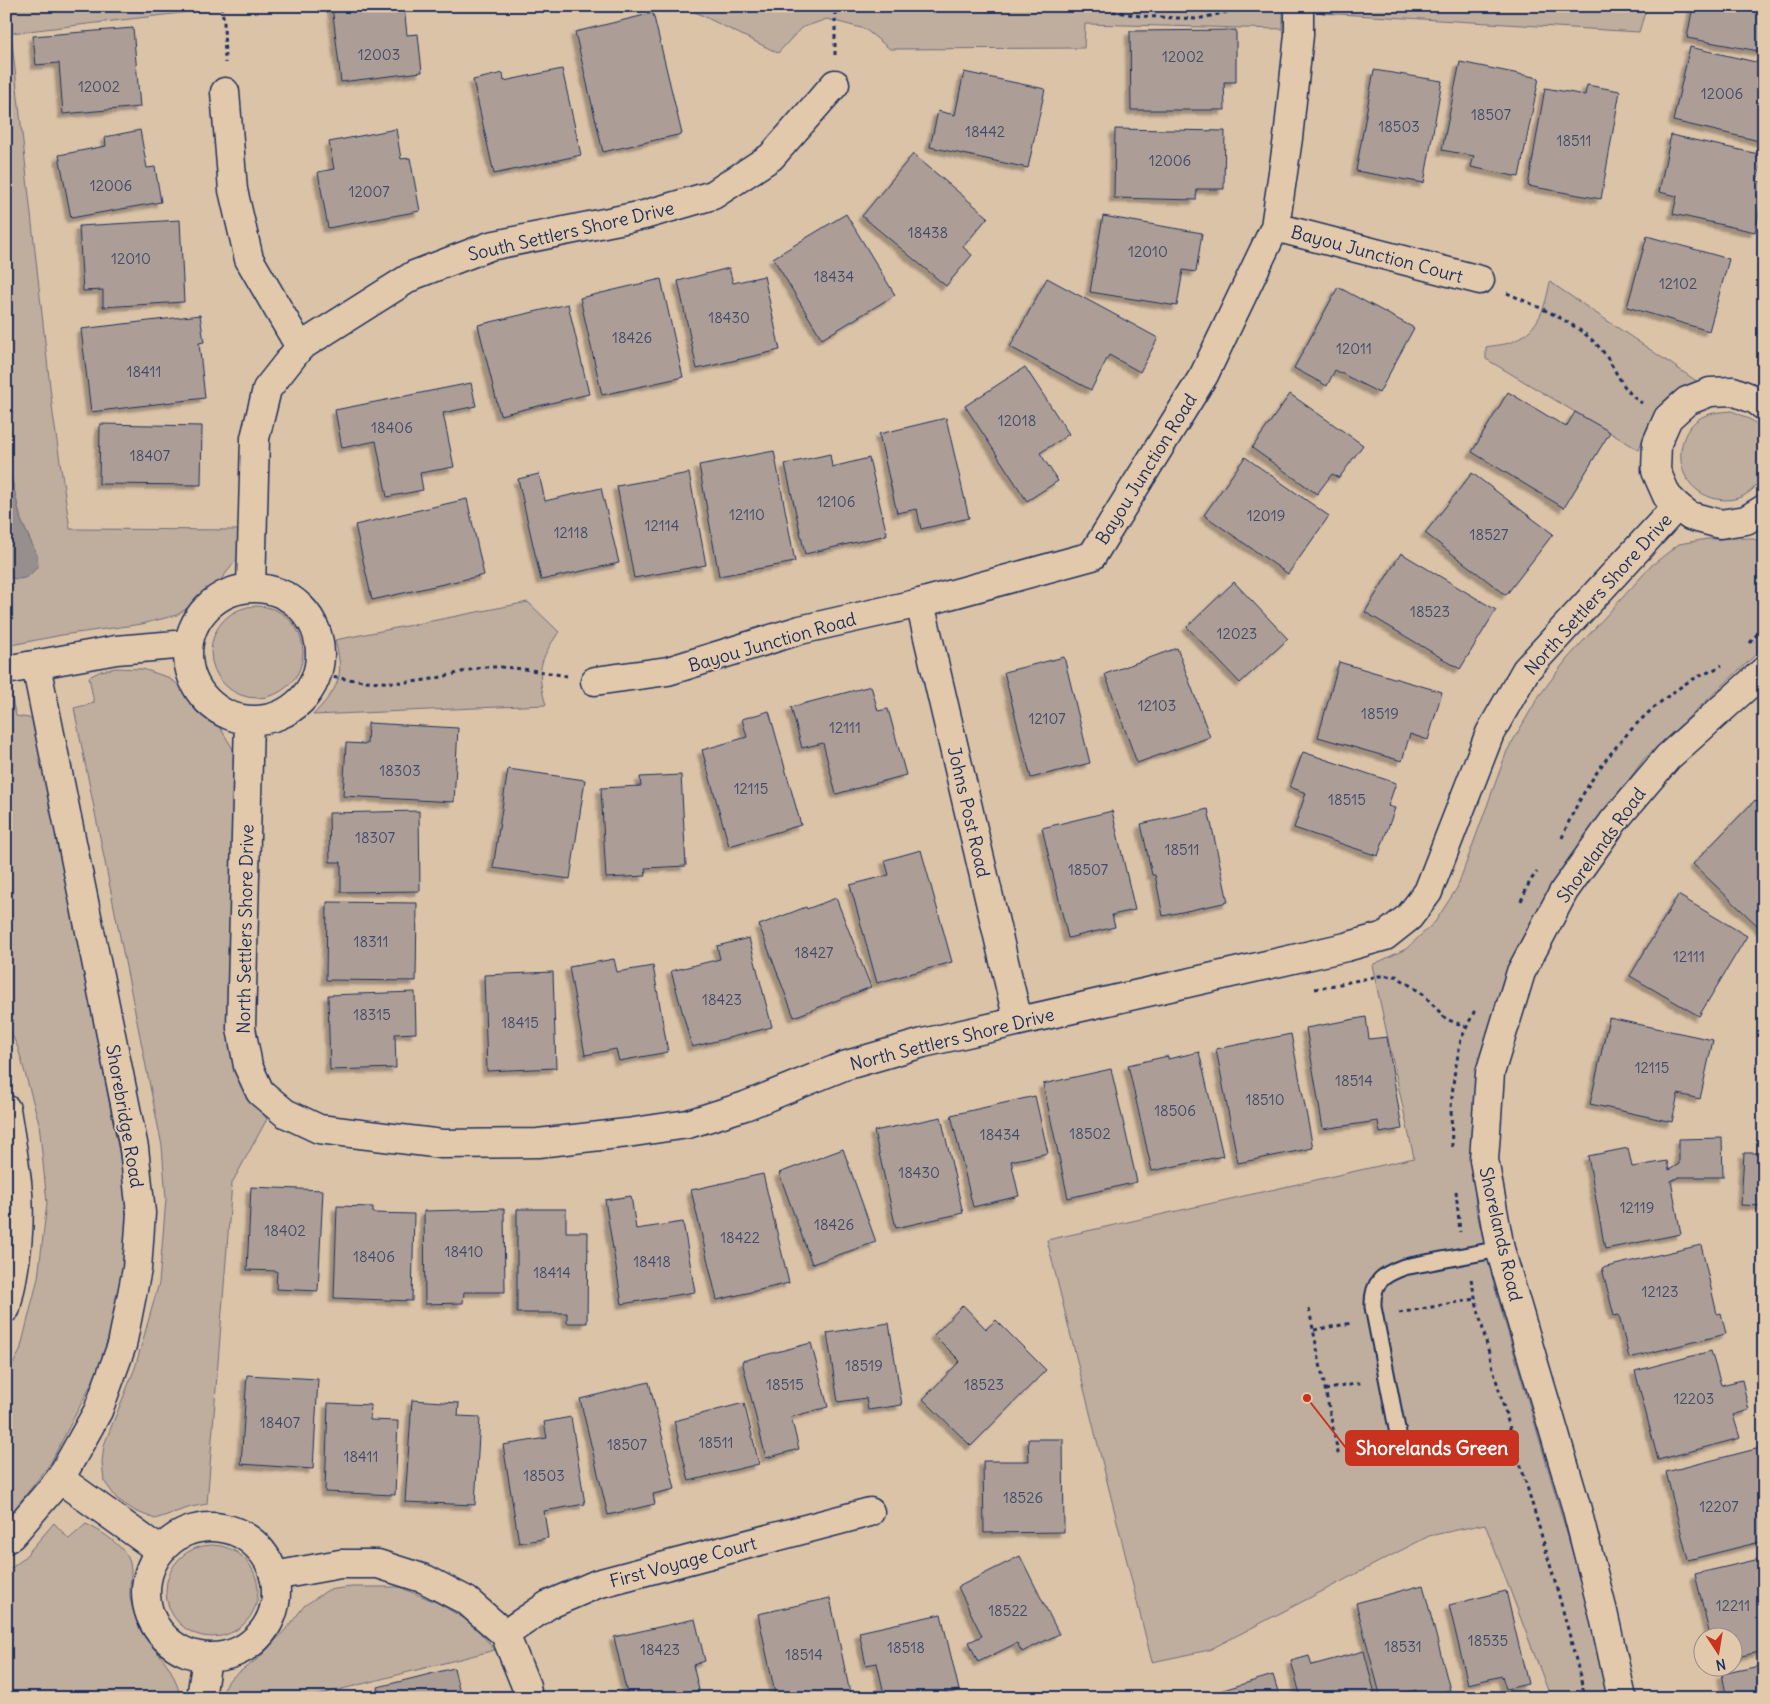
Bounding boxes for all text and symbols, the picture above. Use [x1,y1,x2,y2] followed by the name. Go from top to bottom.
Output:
[358,45,400,64] house number: 12003
[1162,47,1204,66] house number: 12002
[78,77,120,96] house number: 12002
[1701,84,1743,103] house number: 12006
[1471,105,1511,124] house number: 18507
[1378,117,1420,136] house number: 18503
[965,122,1005,141] house number: 18442
[1556,131,1592,150] house number: 18511
[1149,151,1191,170] house number: 12006
[90,176,132,195] house number: 12006
[348,182,390,201] house number: 12007
[466,196,676,266] street label: South Settlers Shore Drive
[1289,220,1465,288] street label: Bayou Junction Court
[908,223,948,242] house number: 18438
[1128,242,1168,261] house number: 12010
[111,249,151,268] house number: 12010
[814,267,855,286] house number: 18434
[1659,274,1697,293] house number: 12102
[708,308,750,327] house number: 18430
[612,328,652,347] house number: 18426
[1336,339,1372,358] house number: 12011
[126,362,162,381] house number: 18411
[1090,389,1202,549] street label: Bayou Junction Road
[998,411,1036,430] house number: 12018
[371,418,413,437] house number: 18406
[130,446,170,465] house number: 18407
[817,492,855,511] house number: 12106
[729,505,765,524] house number: 12110
[1247,506,1285,525] house number: 12019
[1519,508,1677,680] street label: North Settlers Shore Drive
[645,516,680,535] house number: 12114
[554,523,588,542] house number: 12118
[1470,525,1508,544] house number: 18527
[1410,602,1450,621] house number: 18523
[685,607,859,677] street label: Bayou Junction Road
[1217,624,1257,643] house number: 12023
[1138,696,1176,715] house number: 12103
[1361,704,1399,723] house number: 18519
[1028,709,1066,728] house number: 12107
[829,718,861,737] house number: 12111
[943,744,995,880] street label: Johns Post Road
[379,761,421,780] house number: 18303
[734,779,768,798] house number: 12115
[1551,782,1651,907] street label: Shorelands Road
[1328,790,1366,809] house number: 18515
[232,824,258,1034] street label: North Settlers Shore Drive
[355,828,395,847] house number: 18307
[1164,840,1200,859] house number: 18511
[1068,860,1108,879] house number: 18507
[354,932,388,951] house number: 18311
[795,943,833,962] house number: 18427
[1673,947,1705,966] house number: 12111
[702,990,742,1009] house number: 18423
[847,1002,1057,1076] street label: North Settlers Shore Drive
[353,1005,391,1024] house number: 18315
[501,1013,539,1032] house number: 18415
[101,1043,149,1190] street label: Shorebridge Road
[1635,1058,1669,1077] house number: 12115
[1335,1071,1373,1090] house number: 18514
[1245,1090,1285,1109] house number: 18510
[1154,1101,1196,1120] house number: 18506
[1069,1124,1111,1143] house number: 18502
[980,1125,1021,1144] house number: 18434
[898,1163,940,1182] house number: 18430
[1474,1165,1528,1304] street label: Shorelands Road
[1620,1198,1654,1217] house number: 12119
[814,1215,854,1234] house number: 18426
[264,1221,306,1240] house number: 18402
[720,1228,760,1247] house number: 18422
[445,1242,483,1261] house number: 18410
[353,1247,395,1266] house number: 18406
[633,1252,671,1271] house number: 18418
[533,1263,571,1282] house number: 18414
[1642,1282,1678,1301] house number: 12123
[845,1356,883,1375] house number: 18519
[766,1375,804,1394] house number: 18515
[964,1375,1004,1394] house number: 18523
[1674,1389,1714,1408] house number: 12203
[260,1413,300,1432] house number: 18407
[1346,1431,1518,1465] callout: Shorelands Green
[698,1433,734,1452] house number: 18511
[607,1435,647,1454] house number: 18507
[1356,1436,1508,1460] text: Shorelands Green
[343,1447,379,1466] house number: 18411
[523,1466,565,1485] house number: 18503
[1003,1488,1043,1507] house number: 18526
[1699,1497,1739,1516] house number: 12207
[607,1531,759,1593] street label: First Voyage Court
[1716,1596,1750,1615] house number: 12211
[988,1601,1028,1620] house number: 18522
[1692,1626,1742,1676] north arrow
[1468,1631,1508,1650] house number: 18535
[1384,1637,1422,1656] house number: 18531
[887,1638,925,1657] house number: 18518
[640,1640,680,1659] house number: 18423
[785,1645,823,1664] house number: 18514
[1714,1655,1727,1675] text: N

